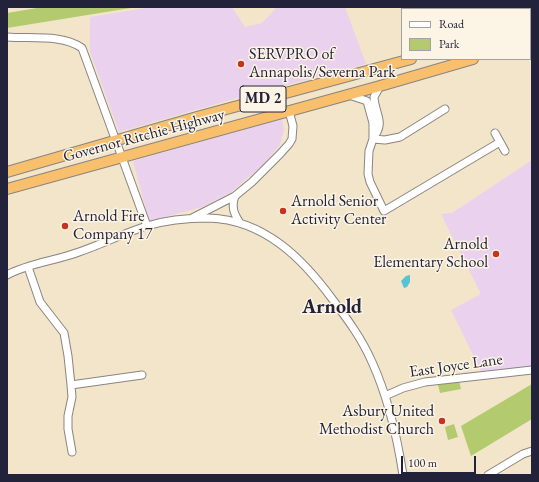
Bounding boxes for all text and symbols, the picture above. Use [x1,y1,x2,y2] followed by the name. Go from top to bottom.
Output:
[401,8,531,60] legend
[439,16,464,32] text: Road
[439,36,459,52] text: Park
[249,45,396,83] place label: SERVPRO of Annapolis/Severna Park
[236,59,246,69] marker: SERVPRO of Annapolis/Severna Park
[240,86,286,112] road number: MD 2
[61,105,227,167] street label: Governor Ritchie Highway
[291,192,386,230] place label: Arnold Senior Activity Center
[278,206,288,216] marker: Arnold Senior Activity Center
[73,207,152,245] place label: Arnold Fire Company 17
[60,221,70,231] marker: Arnold Fire Company 17
[373,235,488,273] place label: Arnold Elementary School
[491,249,501,259] marker: Arnold Elementary School
[302,296,362,320] district label: Arnold
[408,350,504,382] street label: East Joyce Lane
[319,402,434,440] place label: Asbury United Methodist Church
[437,416,447,426] marker: Asbury United Methodist Church
[403,448,478,474] scale bar
[408,455,437,471] text: 100 m

